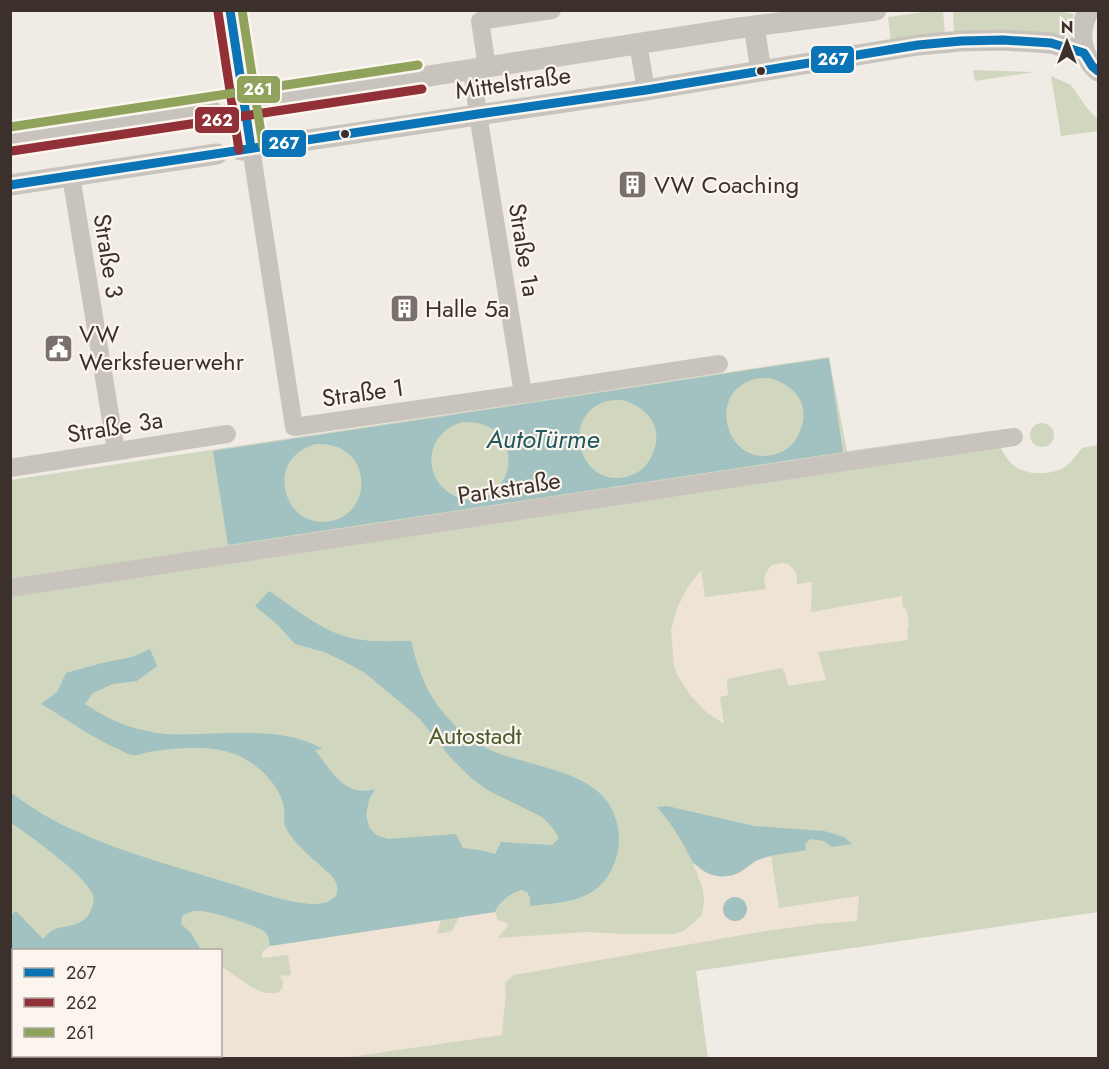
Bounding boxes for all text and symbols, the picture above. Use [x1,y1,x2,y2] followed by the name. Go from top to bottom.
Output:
[1037,12,1097,72] north arrow
[1061,16,1073,39] text: N
[810,45,855,74] line badge: 267
[818,48,849,71] text: 267
[453,57,573,108] street label: Mittelstraße
[755,65,767,77] unlabelled marker
[236,75,281,104] line badge: 261
[243,78,273,101] text: 261
[194,106,240,134] line badge: 262
[201,109,233,132] text: 262
[339,128,351,140] unlabelled marker
[261,129,307,158] line badge: 267
[269,132,300,155] text: 267
[654,167,799,202] place label: VW Coaching
[617,169,649,201] building icon: VW Coaching
[500,201,549,299] street label: Straße 1a
[85,211,132,301] street label: Straße 3
[425,291,509,326] place label: Halle 5a
[388,293,420,325] building icon: Halle 5a
[79,316,245,379] place label: VW Werksfeuerwehr
[42,332,74,364] public building icon: VW Werksfeuerwehr
[320,369,406,416] street label: Straße 1
[65,402,165,451] street label: Straße 3a
[486,420,599,458] water label: AutoTürme
[455,462,563,513] street label: Parkstraße
[428,718,522,753] park label: Autostadt
[12,949,222,1057] legend
[66,960,97,986] text: 267
[66,990,97,1016] text: 262
[66,1020,95,1046] text: 261

